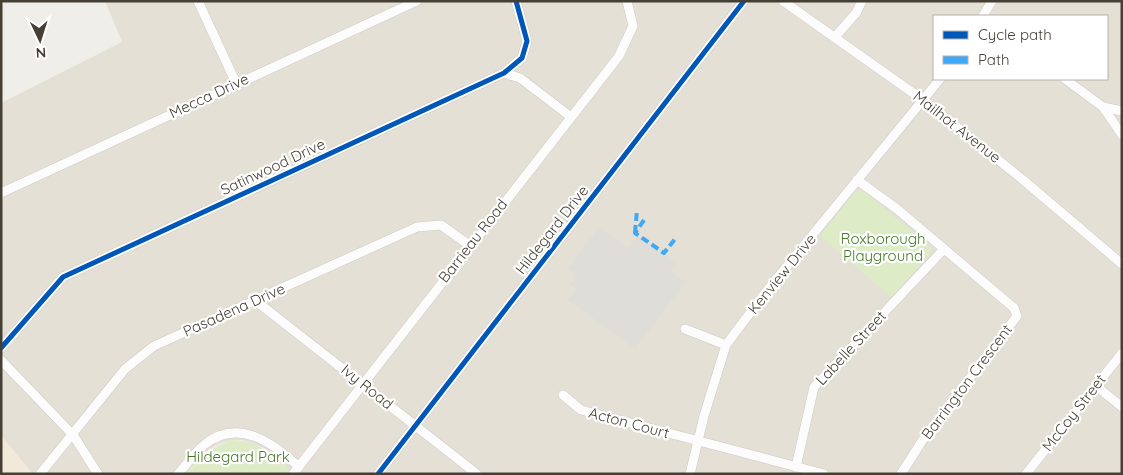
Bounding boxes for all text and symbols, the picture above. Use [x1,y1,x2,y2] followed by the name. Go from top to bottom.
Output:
[15,15,65,65] north arrow
[933,15,1108,80] legend
[978,25,1052,44] text: Cycle path
[35,44,47,62] text: N
[978,50,1010,69] text: Path
[166,69,252,122] street label: Mecca Drive
[910,86,1005,167] street label: Mailhot Avenue
[217,134,328,199] street label: Satinwood Drive
[511,181,592,278] street label: Hildegard Drive
[434,195,511,286] street label: Barrieau Road
[840,229,926,265] park label: Roxborough Playground
[743,230,820,318] street label: Kenview Drive
[180,279,288,341] street label: Pasadena Drive
[811,306,890,389] street label: Labelle Street
[917,320,1016,443] street label: Barrington Crescent
[337,360,397,413] street label: Ivy Road
[1038,370,1110,455] street label: McCoy Street
[587,403,671,442] street label: Acton Court
[186,447,290,466] park label: Hildegard Park

